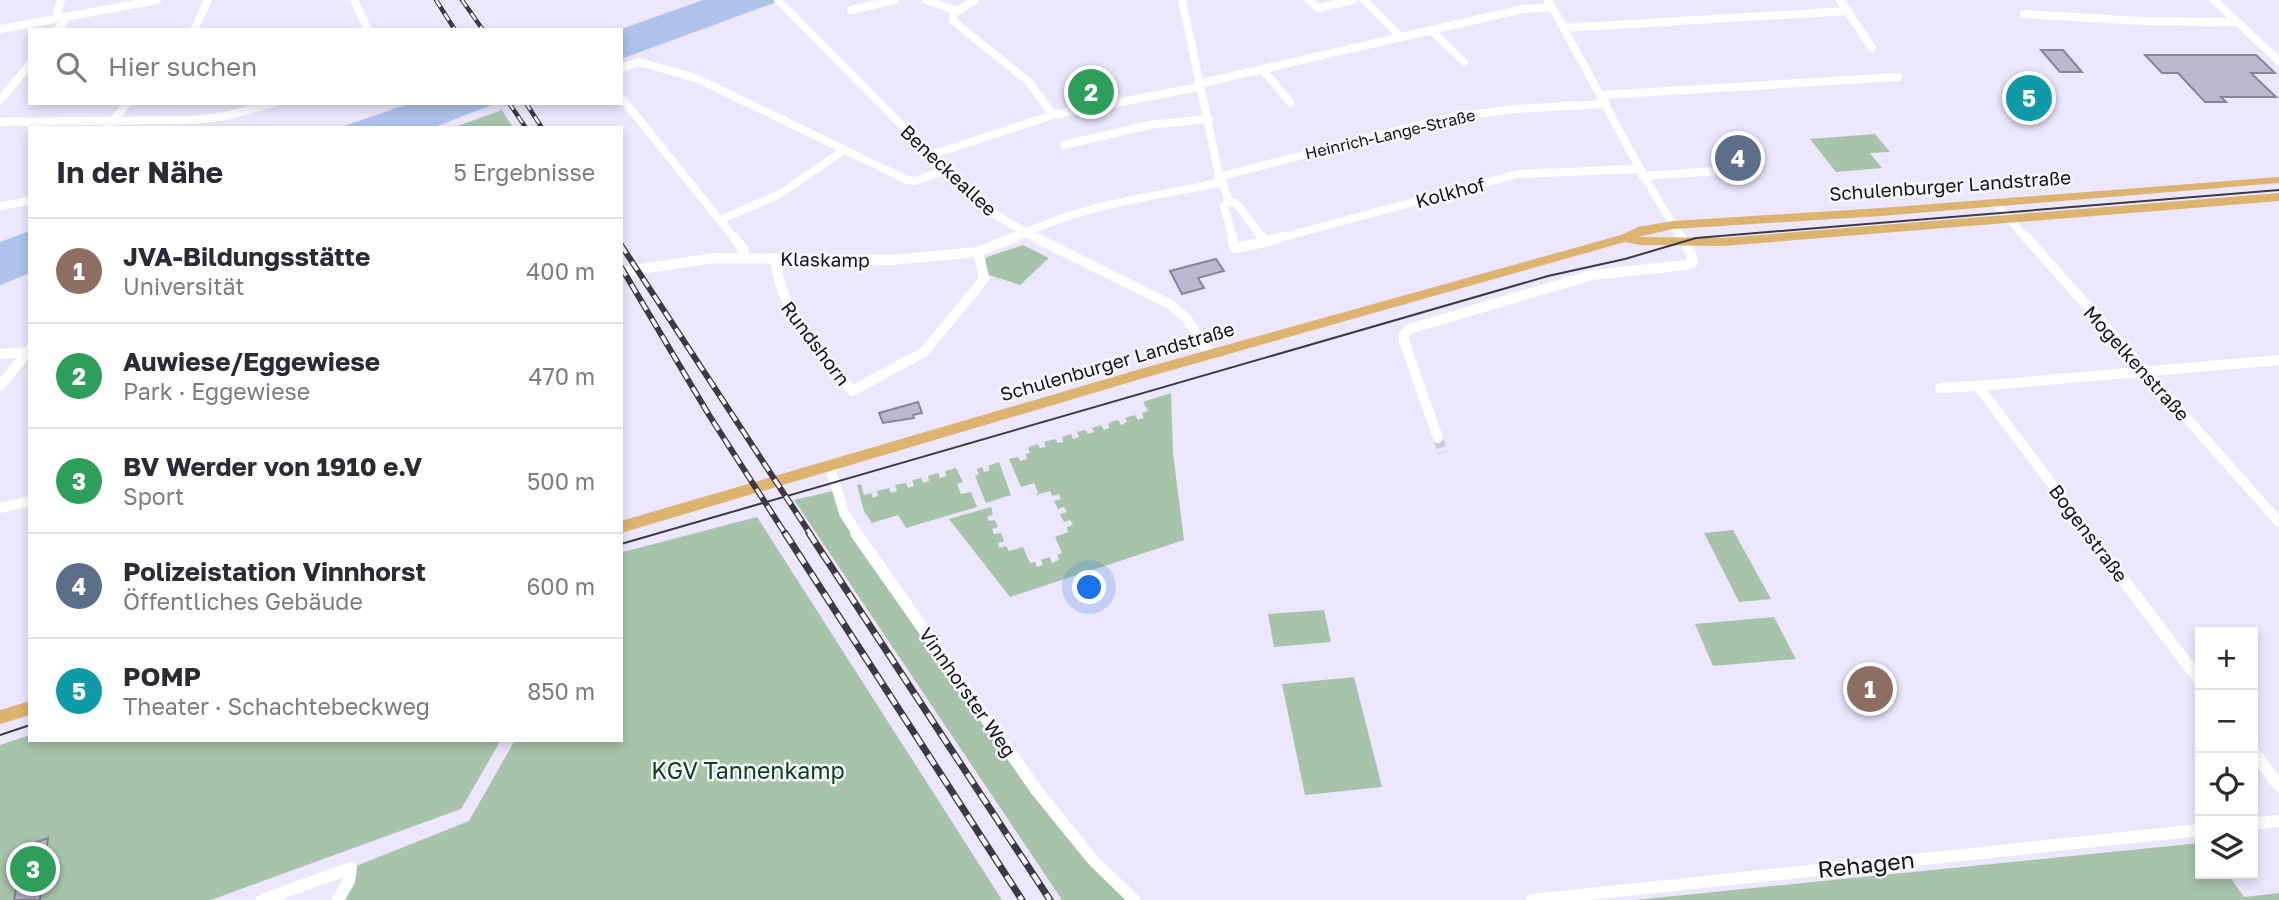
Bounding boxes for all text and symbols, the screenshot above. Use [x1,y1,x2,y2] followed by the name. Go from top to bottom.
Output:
[28,28,623,105] search box
[52,48,90,86] icon: search
[108,51,257,82] text: Hier suchen
[1068,66,1114,118] pin: 2
[2006,72,2052,124] pin: 5
[1303,105,1477,163] street label: Heinrich-Lange-Straße
[896,120,1002,220] street label: Beneckeallee
[1715,132,1761,184] pin: 4
[56,154,223,190] text: In der Nähe
[453,158,595,186] text: 5 Ergebnisse
[1828,165,2072,205] street label: Schulenburger Landstraße
[1413,172,1487,212] street label: Kolkhof
[123,241,370,272] text: JVA-Bildungsstätte
[780,247,870,271] street label: Klaskamp
[73,257,85,285] text: 1
[526,257,595,285] text: 400 m
[123,272,244,300] text: Universität
[777,296,855,390] street label: Rundshorn
[2079,301,2195,425] street label: Mogelkenstraße
[997,317,1237,405] street label: Schulenburger Landstraße
[123,346,380,377] text: Auwiese/Eggewiese
[72,362,86,390] text: 2
[528,362,595,390] text: 470 m
[123,377,310,405] text: Park · Eggewiese
[123,451,422,482] text: BV Werder von 1910 e.V
[72,467,86,495] text: 3
[527,467,595,495] text: 500 m
[2045,480,2133,586] street label: Bogenstraße
[123,482,184,510] text: Sport
[123,556,426,587] text: Polizeistation Vinnhorst
[1072,570,1106,604] your location
[72,572,86,600] text: 4
[526,572,595,600] text: 600 m
[123,587,363,615] text: Öffentliches Gebäude
[915,623,1021,761] street label: Vinnhorster Weg
[2195,627,2258,879] map controls
[2195,627,2258,690] button: +
[123,661,201,692] text: POMP
[1847,663,1893,715] pin: 1
[72,677,86,705] text: 5
[527,677,595,705] text: 850 m
[2195,690,2258,753] button: −
[123,692,430,720] text: Theater · Schachtebeckweg
[2195,753,2258,816] button: locate
[651,756,845,784] park label: KGV Tannenkamp
[2195,816,2258,879] button: layers
[10,843,56,895] pin: 3
[1816,845,1916,883] street label: Rehagen

